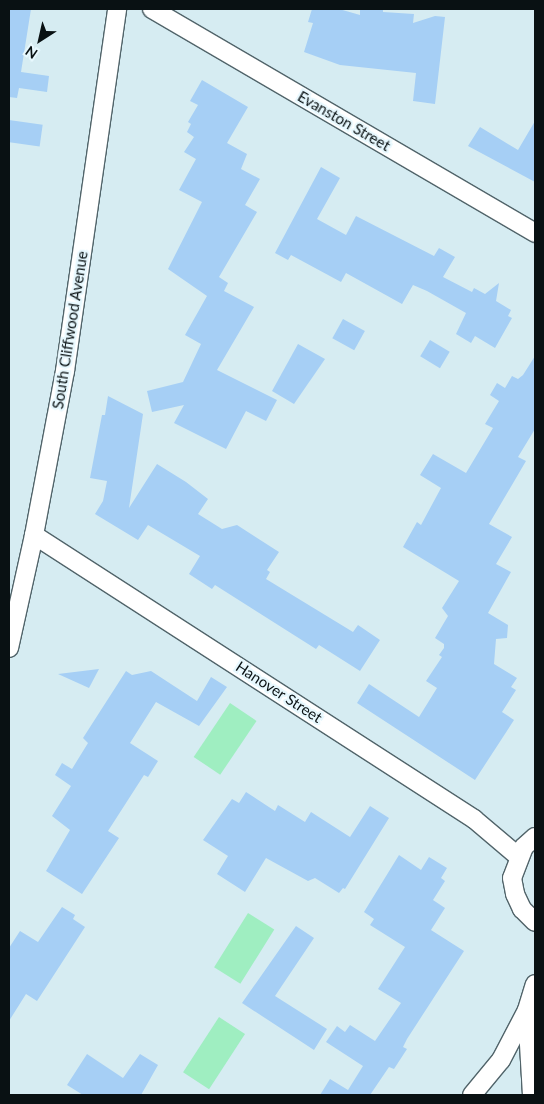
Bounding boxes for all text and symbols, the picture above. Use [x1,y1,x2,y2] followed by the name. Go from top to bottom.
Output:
[15,15,65,65] north arrow
[22,43,40,63] text: N
[295,87,393,155] street label: Evanston Street
[49,249,91,411] street label: South Cliffwood Avenue
[232,657,326,727] street label: Hanover Street

